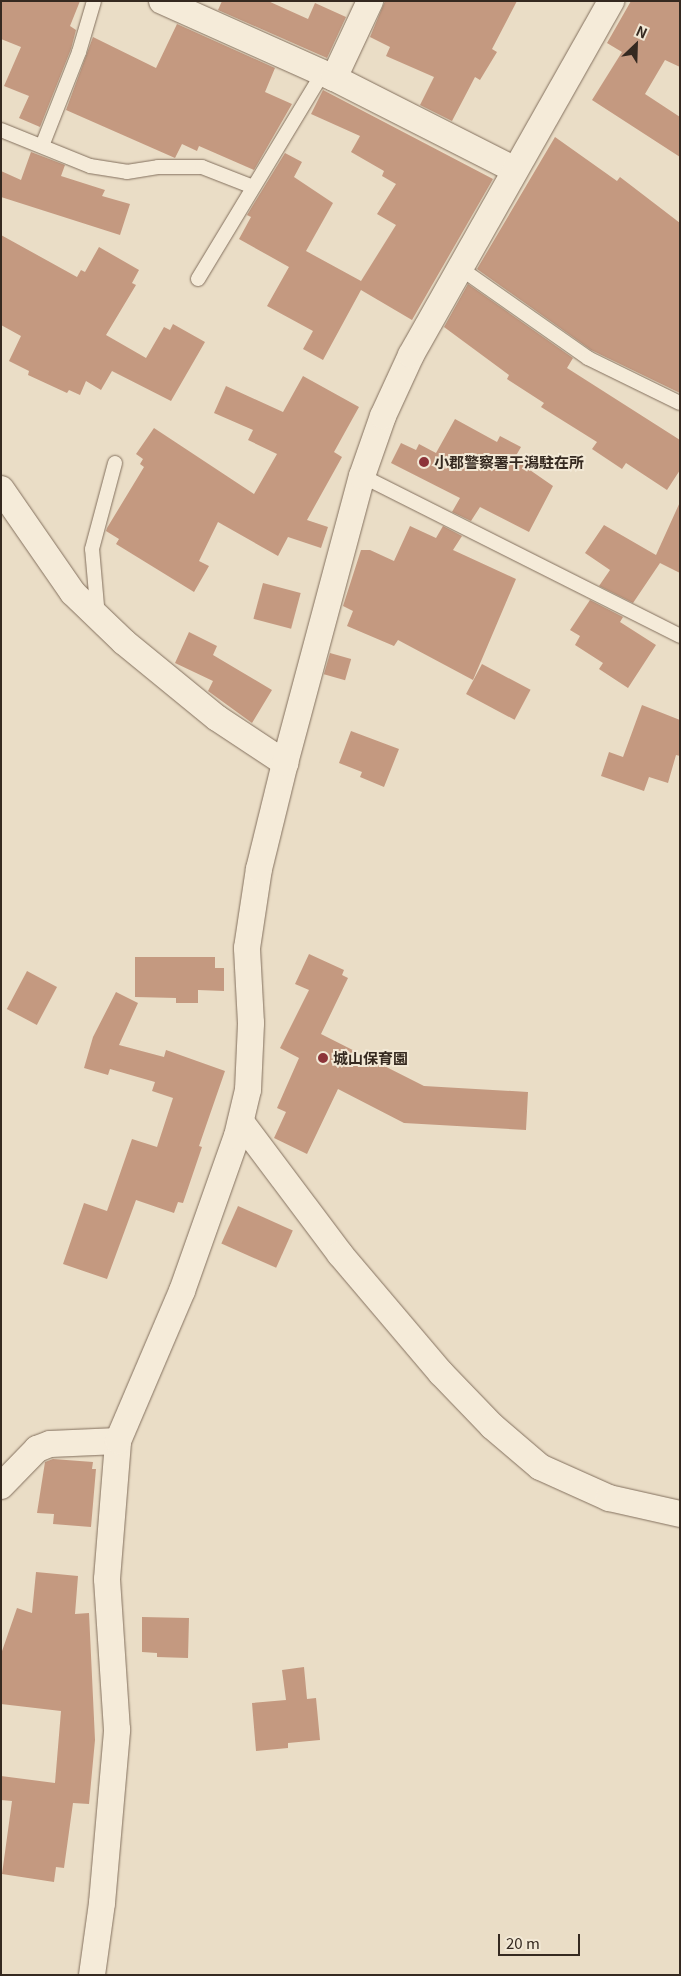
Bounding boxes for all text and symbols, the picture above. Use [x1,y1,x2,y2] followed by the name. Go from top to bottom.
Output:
[611,20,661,70] north arrow
[633,20,651,43] text: N
[434,453,584,471] place label: 小郡警察署干潟駐在所
[418,456,430,468] marker: 小郡警察署干潟駐在所
[333,1049,408,1067] place label: 城山保育園
[317,1052,329,1064] marker: 城山保育園
[501,1924,584,1956] scale bar
[506,1932,540,1953] text: 20 m

